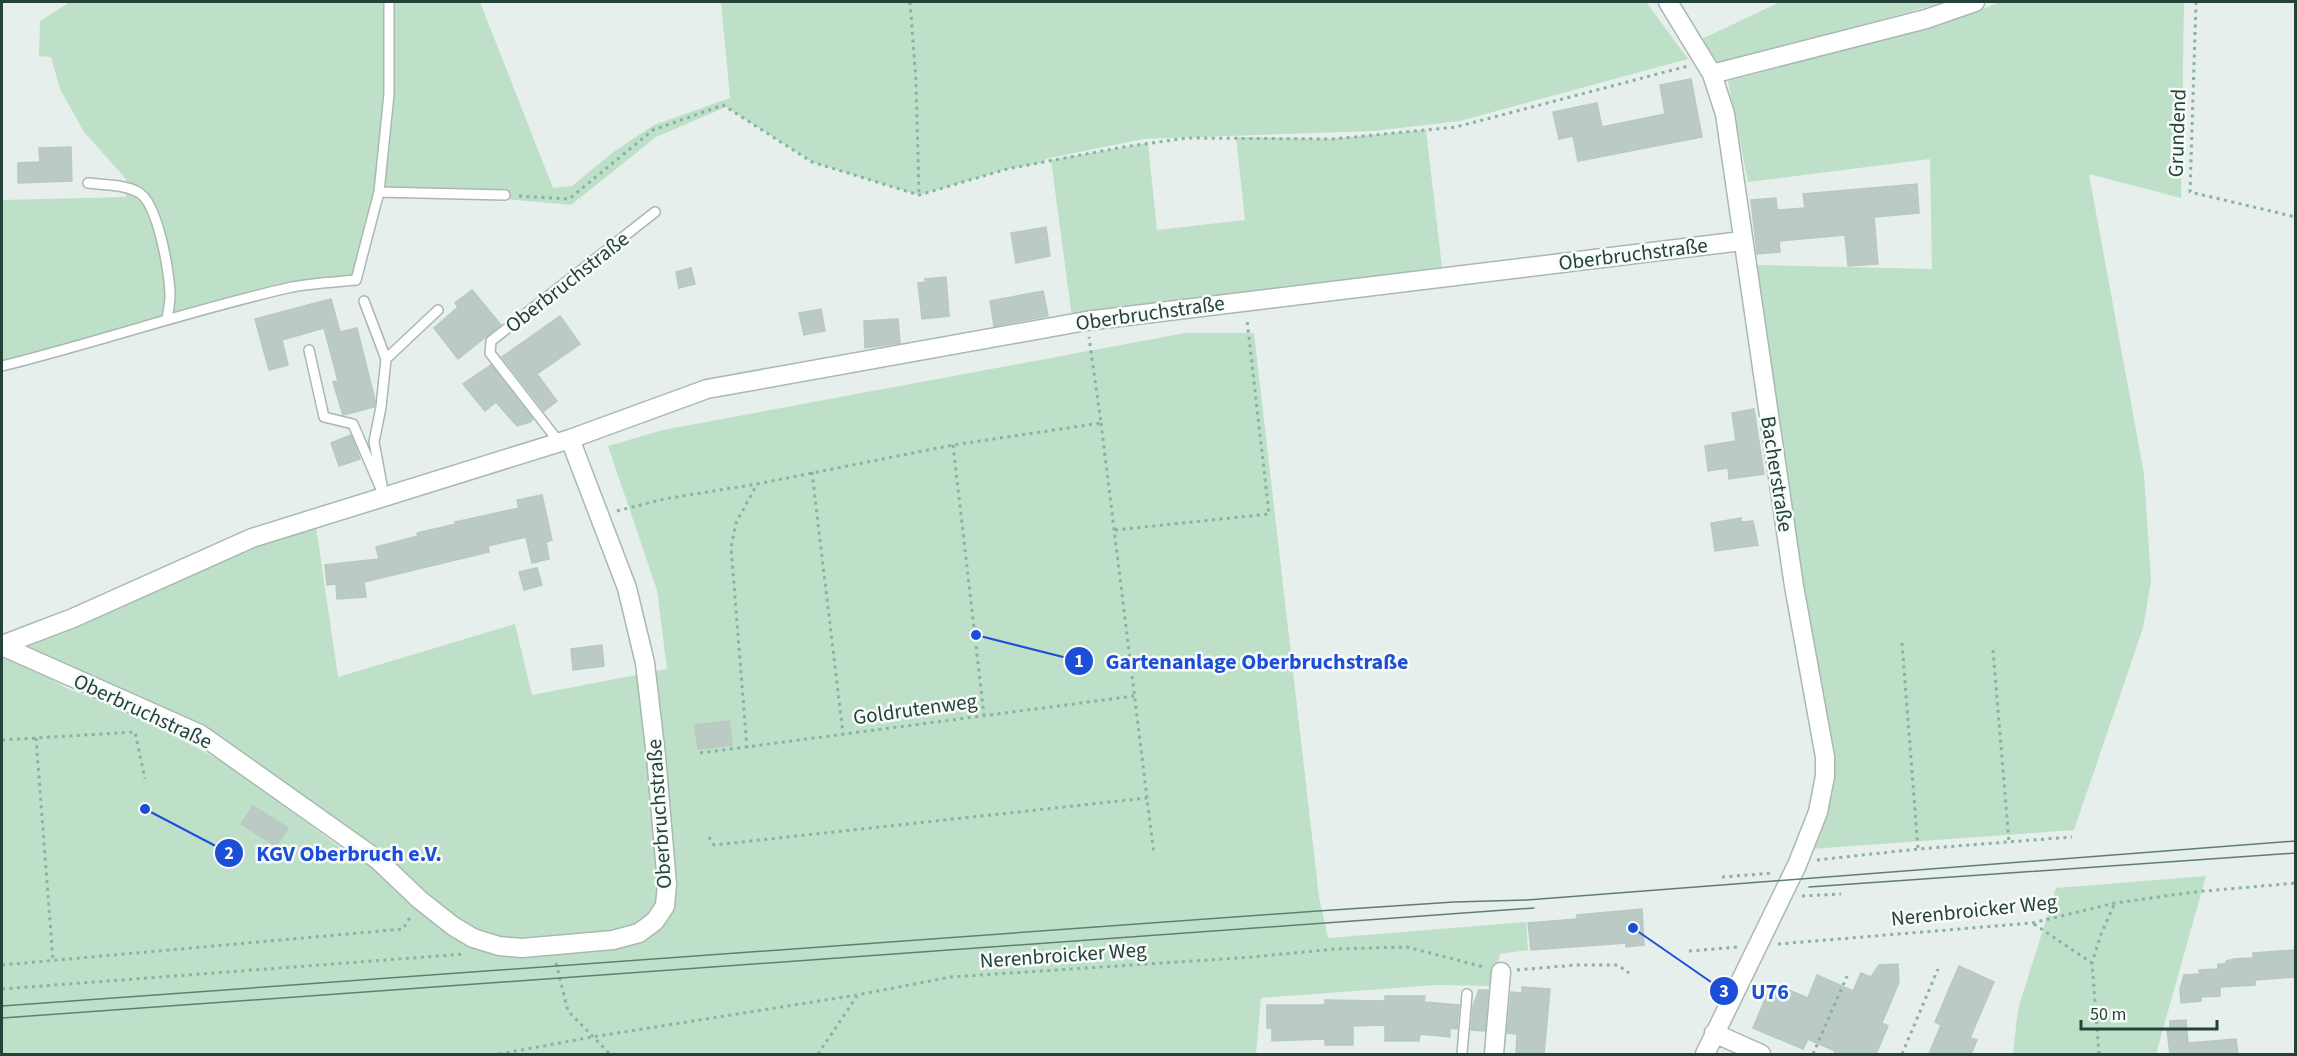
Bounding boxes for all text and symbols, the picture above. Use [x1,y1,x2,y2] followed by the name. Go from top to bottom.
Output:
[2160,88,2194,178] street label: Grundend
[499,224,635,340] street label: Oberbruchstraße
[1557,230,1709,278] street label: Oberbruchstraße
[1074,288,1226,338] street label: Oberbruchstraße
[1753,414,1801,534] street label: Bacherstraße
[1064,641,1421,681] callout: Gartenanlage Oberbruchstraße
[1106,646,1408,678] text: Gartenanlage Oberbruchstraße
[1074,649,1084,674] text: 1
[69,666,217,756] street label: Oberbruchstraße
[851,685,979,733] street label: Goldrutenweg
[639,738,679,890] street label: Oberbruchstraße
[214,833,453,873] callout: KGV Oberbruch e.V.
[256,838,442,870] text: KGV Oberbruch e.V.
[224,841,234,866] text: 2
[1889,886,2059,934] street label: Nerenbroicker Weg
[979,934,1148,976] street label: Nerenbroicker Weg
[1709,971,1801,1011] callout: U76
[1751,976,1789,1008] text: U76
[1719,979,1729,1004] text: 3
[2081,993,2218,1031] scale bar
[2090,1002,2126,1027] text: 50 m

